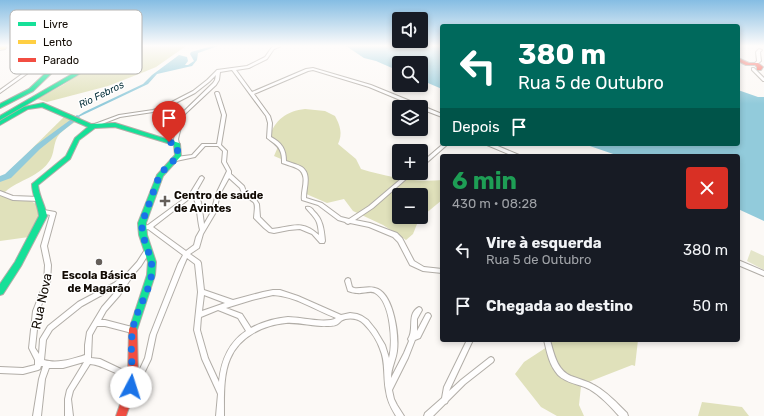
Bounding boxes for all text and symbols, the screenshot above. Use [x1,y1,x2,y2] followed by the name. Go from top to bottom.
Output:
[10,10,142,74] legend
[392,12,428,224] map controls
[392,12,428,48] button: sound
[43,18,68,31] text: Livre
[43,36,72,49] text: Lento
[518,38,606,71] text: 380 m
[452,40,504,92] icon: left
[43,54,79,67] text: Parado
[392,56,428,92] button: search
[518,72,664,94] text: Rua 5 de Outubro
[77,79,126,111] water label: Rio Febros
[392,100,428,136] button: layers
[152,101,186,142] pin
[158,107,180,129] icon: arrive
[508,116,530,138] icon: arrive
[452,118,500,136] text: Depois
[392,144,428,180] button: +
[452,167,517,195] text: 6 min
[686,167,728,209] button: close
[392,188,428,224] button: −
[174,189,264,215] place label: Centro de saúde de Avintes
[159,195,171,207] marker: Centro de saúde de Avintes
[452,196,537,211] text: 430 m · 08:28
[486,234,602,252] text: Vire à esquerda
[452,239,474,261] icon: left
[683,241,728,259] text: 380 m
[486,252,591,267] text: Rua 5 de Outubro
[94,257,104,267] marker: Escola Básica de Magarão
[62,269,136,295] place label: Escola Básica de Magarão
[28,272,55,331] street label: Rua Nova
[452,295,474,317] icon: arrive
[486,297,633,315] text: Chegada ao destino
[693,297,728,315] text: 50 m
[110,366,152,408] position arrow

